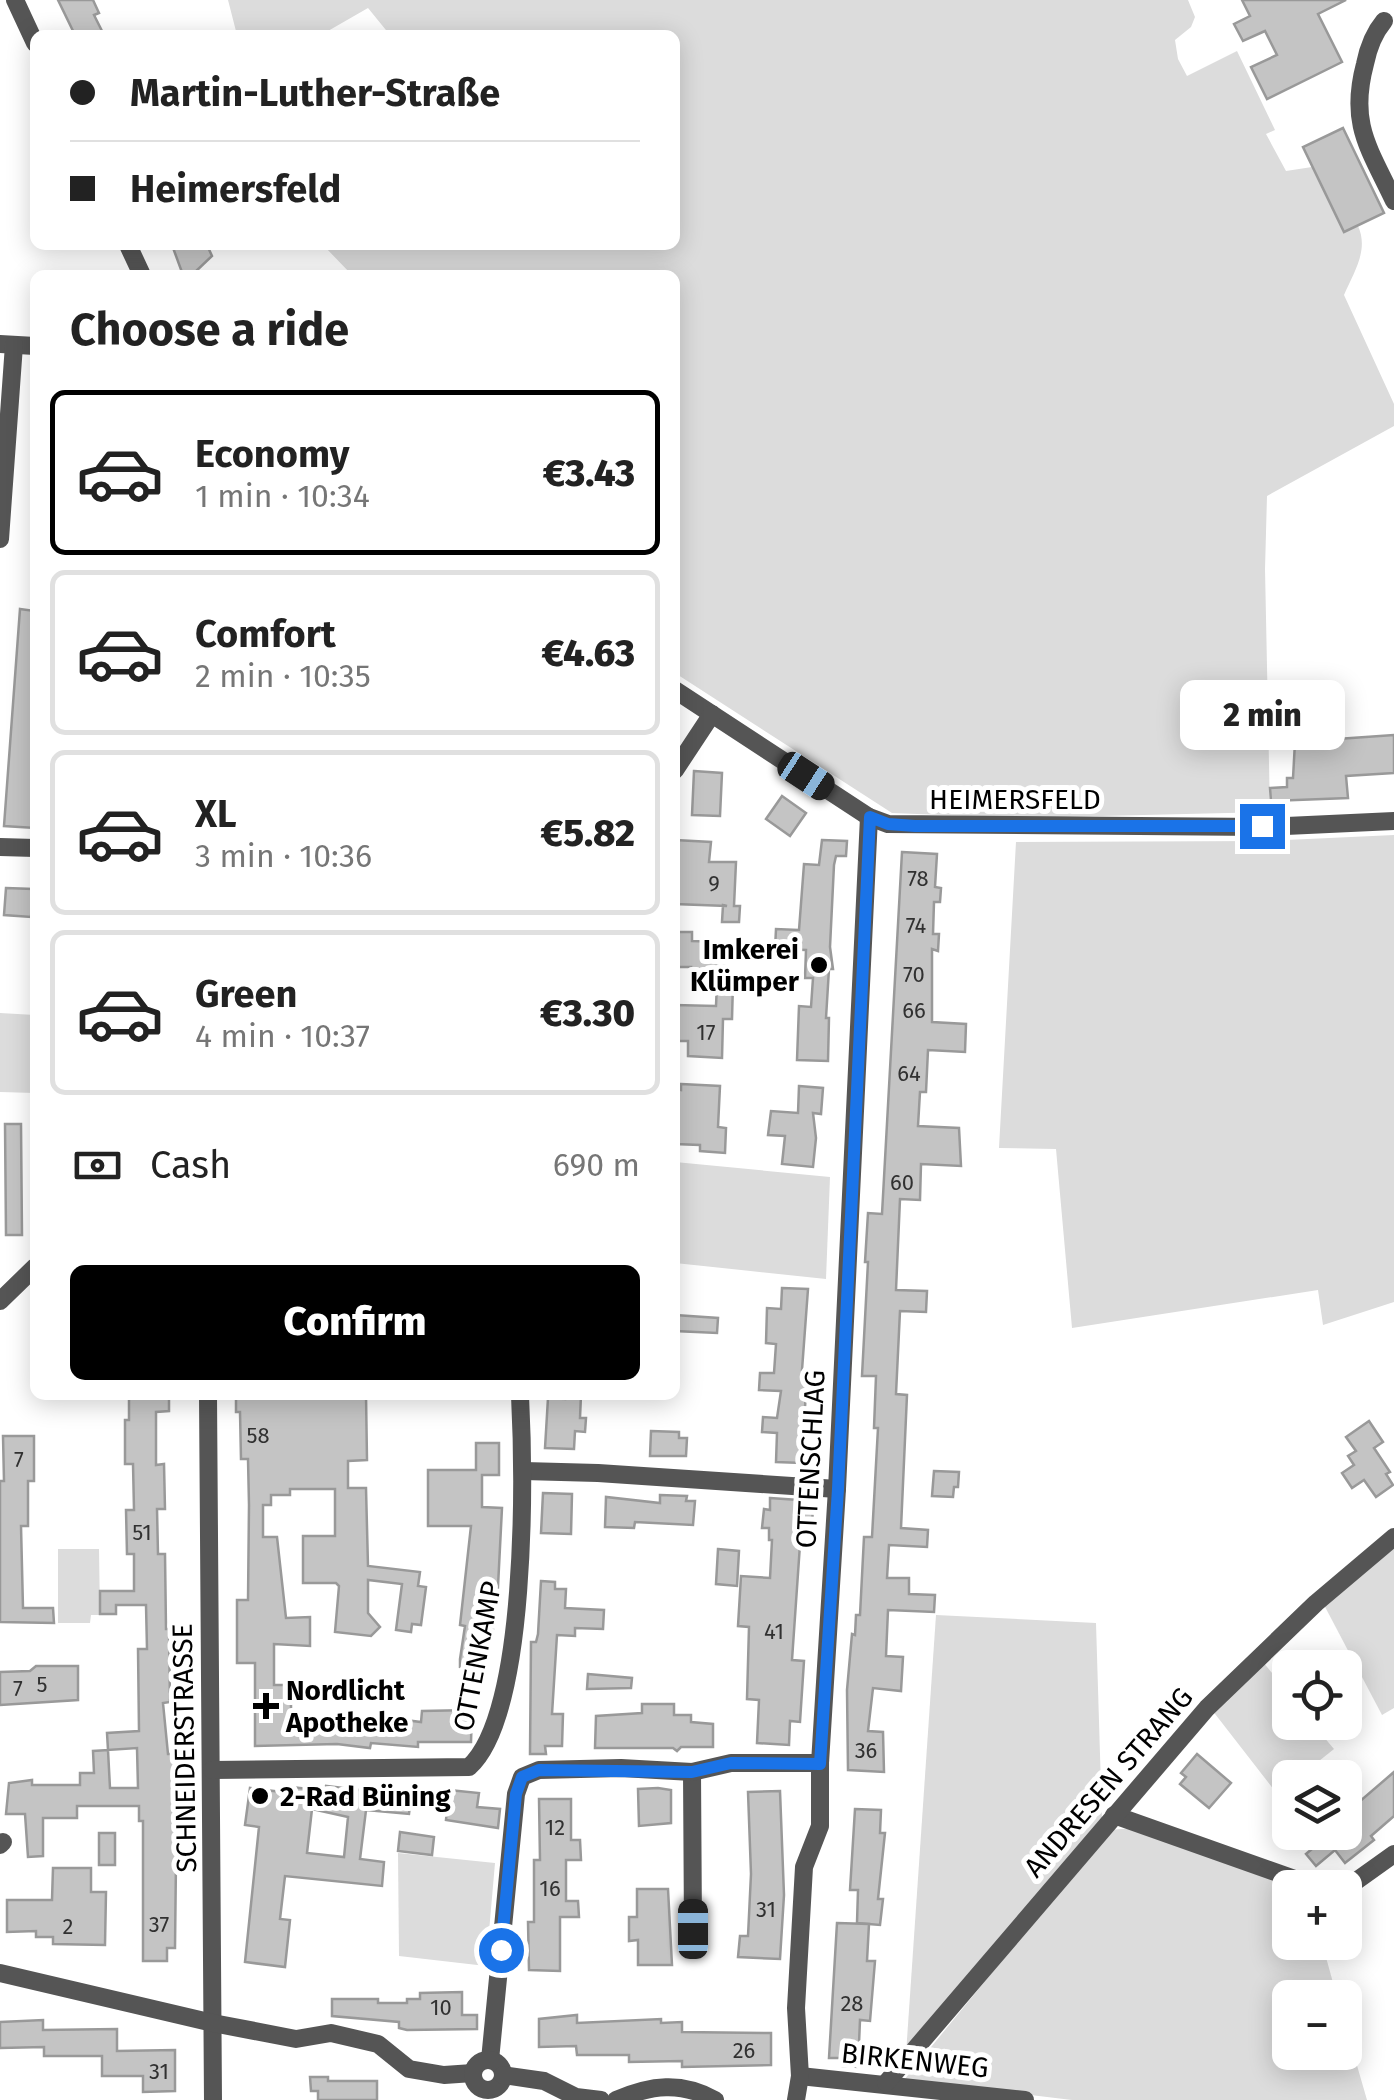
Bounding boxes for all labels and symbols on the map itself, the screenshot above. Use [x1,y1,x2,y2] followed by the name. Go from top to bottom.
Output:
[1180,681,1344,751] callout: 2 min
[773,747,839,805] car
[929,783,1101,816] street label: HEIMERSFELD
[1240,804,1285,849] route end
[907,865,929,892] house number: 78
[708,870,720,897] house number: 9
[906,912,927,939] house number: 74
[690,933,800,998] place label: Imkerei Klümper
[808,954,830,976] marker: Imkerei Klümper
[903,961,925,988] house number: 70
[902,997,926,1024] house number: 66
[696,1019,716,1046] house number: 17
[897,1060,921,1087] house number: 64
[890,1169,914,1196] house number: 60
[789,1369,832,1549] street label: OTTENSCHLAG
[246,1422,270,1449] house number: 58
[14,1446,24,1473] house number: 7
[132,1519,152,1546] house number: 51
[447,1578,508,1734] street label: OTTENKAMP
[764,1618,784,1645] house number: 41
[166,1623,203,1873] street label: SCHNEIDERSTRASSE
[36,1671,48,1698] house number: 5
[285,1674,409,1739] place label: Nordlicht Apotheke
[13,1675,23,1702] house number: 7
[1017,1681,1200,1884] street label: ANDRESEN STRANG
[255,1695,277,1717] marker: Nordlicht Apotheke
[855,1737,877,1764] house number: 36
[280,1780,451,1813] place label: 2-Rad Büning
[249,1785,271,1807] marker: 2-Rad Büning
[545,1814,565,1841] house number: 12
[539,1875,561,1902] house number: 16
[756,1896,776,1923] house number: 31
[678,1899,708,1959] car
[149,1911,170,1938] house number: 37
[63,1913,73,1940] house number: 2
[479,1928,524,1973] route start
[840,1990,864,2017] house number: 28
[430,1994,452,2021] house number: 10
[839,2036,990,2085] street label: BIRKENWEG
[733,2037,755,2064] house number: 26
[149,2058,169,2085] house number: 31

